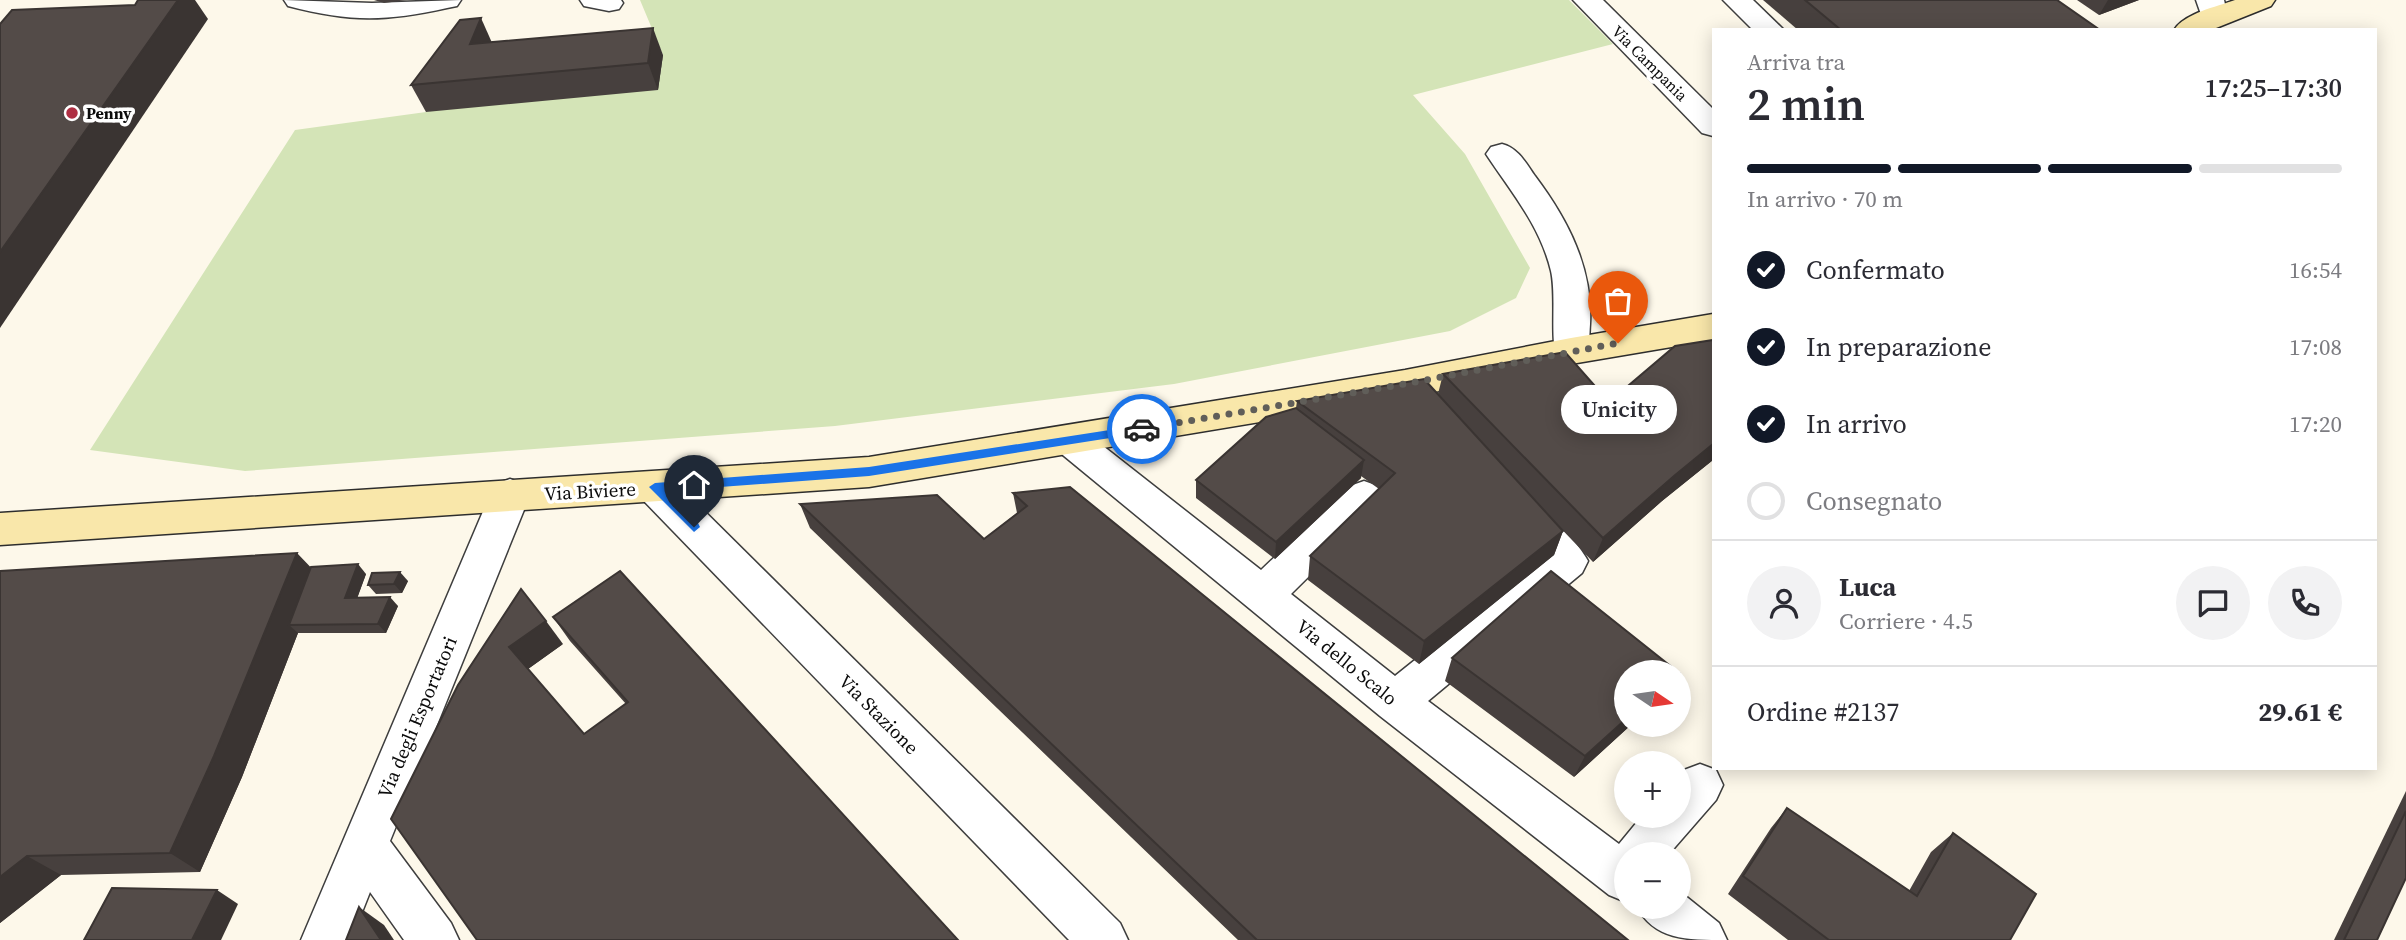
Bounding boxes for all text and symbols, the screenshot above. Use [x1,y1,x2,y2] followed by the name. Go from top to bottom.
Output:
[1607,20,1693,106] street label: Via Campania
[1747,46,1845,78] text: Arriva tra
[2205,70,2342,106] text: 17:25–17:30
[1747,72,1865,135] text: 2 min
[86,102,132,124] place label: Penny
[64,105,80,121] marker: Penny
[1747,183,1903,215] text: In arrivo · 70 m
[1747,251,1785,289] icon: check
[1806,252,1945,288] text: Confermato
[2289,254,2342,286] text: 16:54
[1588,271,1648,343] pin
[1599,282,1637,320] icon: bag
[1747,328,1785,366] icon: check
[1806,329,1991,365] text: In preparazione
[2289,331,2342,363] text: 17:08
[1560,385,1676,434] callout: Unicity
[1581,393,1657,425] text: Unicity
[1107,394,1177,464] courier
[1747,405,1785,443] icon: check
[1806,406,1907,442] text: In arrivo
[2289,408,2342,440] text: 17:20
[1123,410,1161,448] icon: car
[664,455,724,527] pin
[675,466,713,504] icon: home
[543,476,637,506] street label: Via Biviere
[1806,483,1942,519] text: Consegnato
[1747,566,1821,640] button: person
[2176,566,2250,640] button: chat
[2268,566,2342,640] button: phone
[1839,569,1896,605] text: Luca
[1839,605,1973,637] text: Corriere · 4.5
[1291,613,1403,711] street label: Via dello Scalo
[371,632,463,802] street label: Via degli Esportatori
[1614,660,1690,737] north arrow
[1614,660,1691,919] map controls
[833,668,925,760] street label: Via Stazione
[1747,694,1899,730] text: Ordine #2137
[2258,694,2342,730] text: 29.61 €
[1614,751,1691,828] button: +
[1614,842,1691,919] button: −

